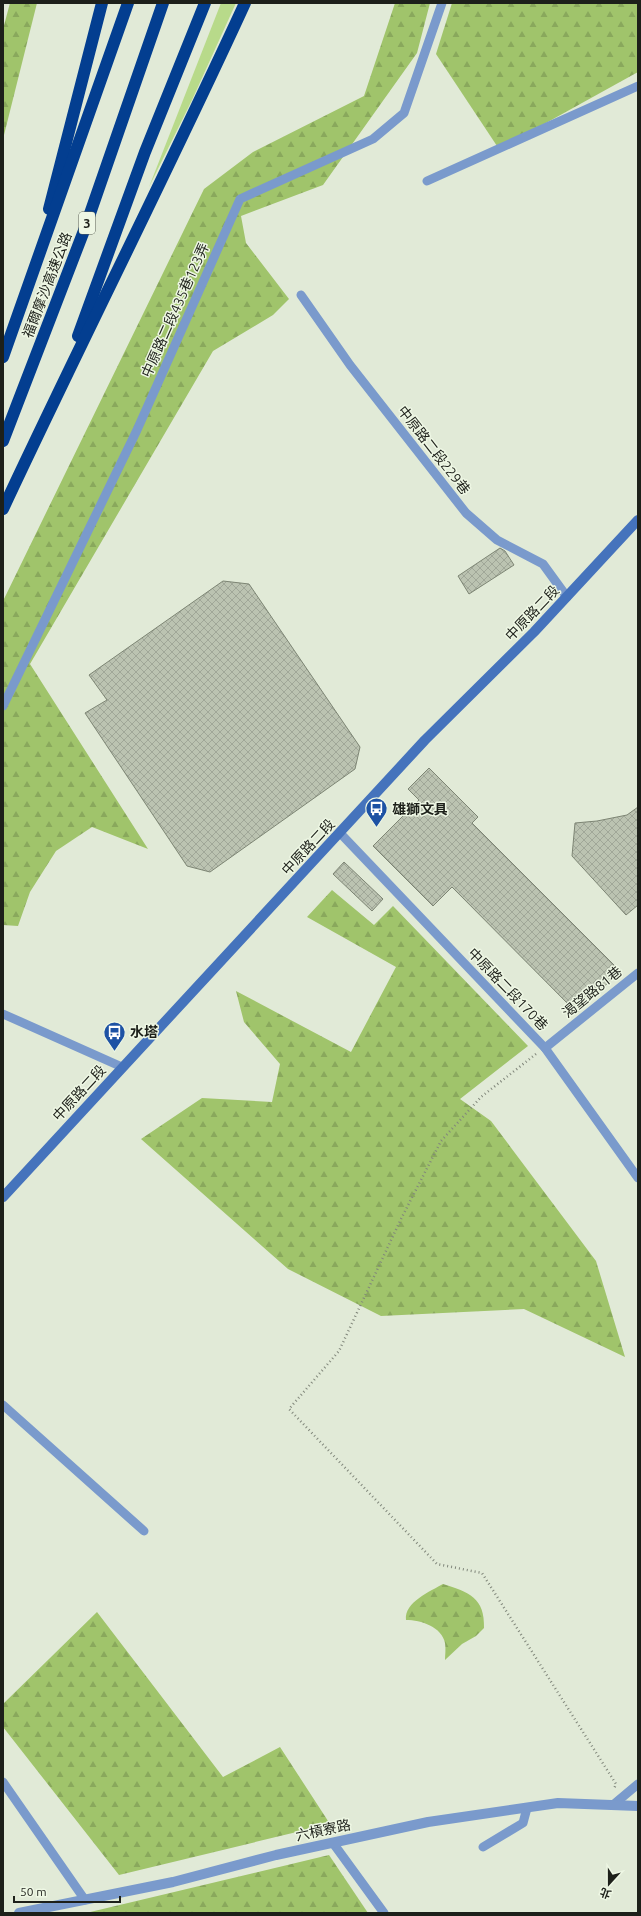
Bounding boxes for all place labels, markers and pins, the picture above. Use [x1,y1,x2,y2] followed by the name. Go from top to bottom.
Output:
[364,796,390,829] bus stop icon: 雄獅文具
[392,801,448,817] place label: 雄獅文具
[102,1019,128,1052] bus stop icon: 水塔
[130,1024,158,1040] place label: 水塔

